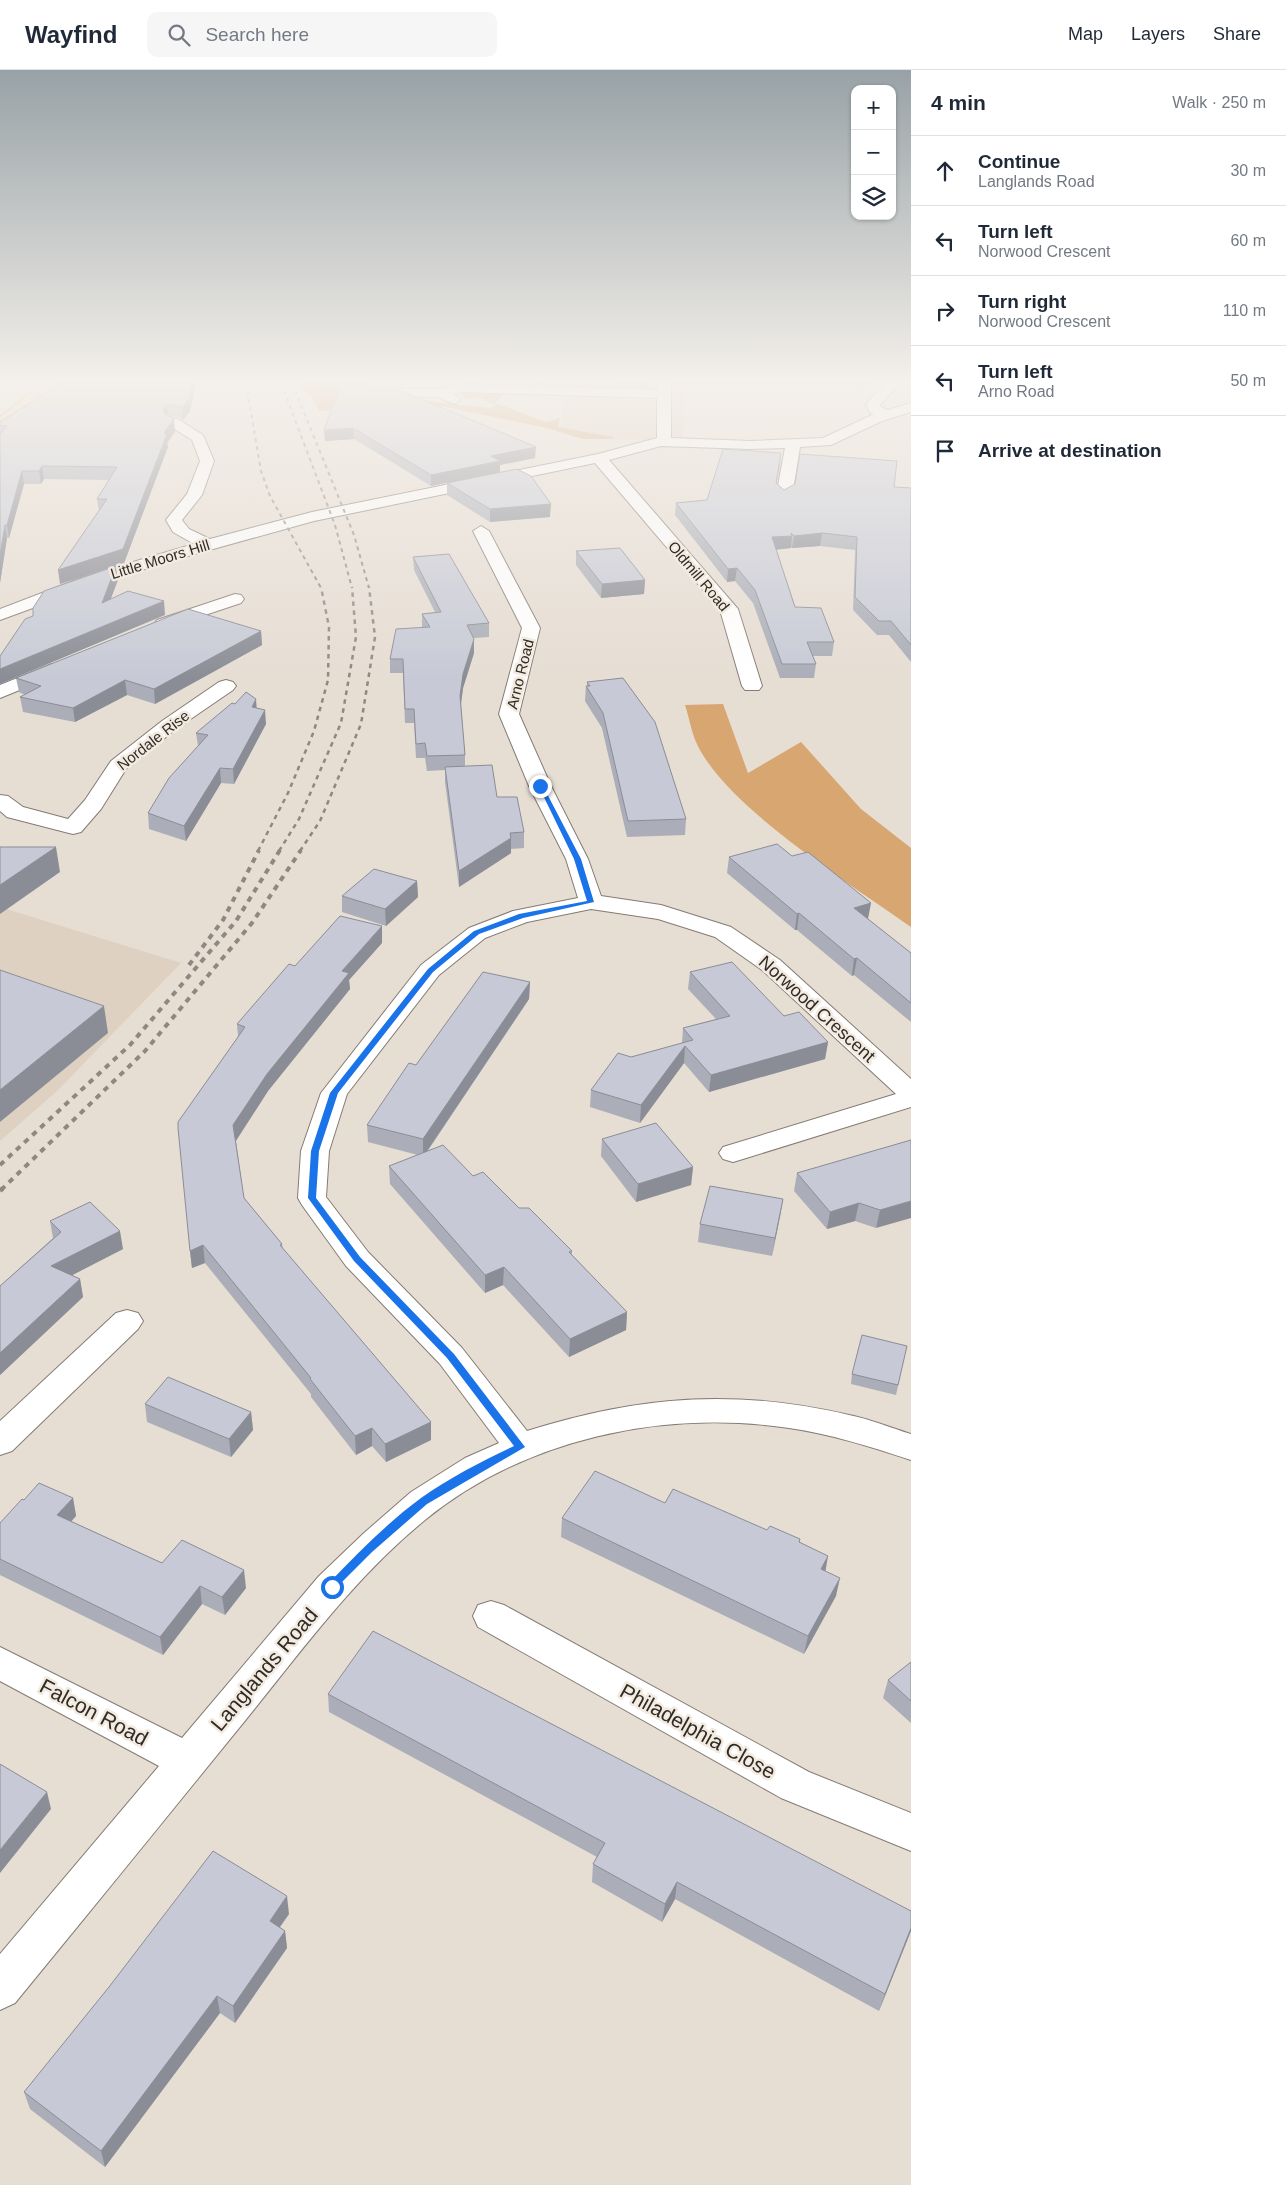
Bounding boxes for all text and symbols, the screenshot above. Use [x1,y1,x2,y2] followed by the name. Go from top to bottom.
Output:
[147,12,497,57] search box
[25,21,117,48] text: Wayfind
[165,21,193,49] icon: search
[205,24,309,45] text: Search here
[1068,24,1103,44] text: Map
[1131,24,1185,44] text: Layers
[1213,24,1261,44] text: Share
[851,85,896,220] map controls
[851,85,896,130] button: +
[931,91,986,114] text: 4 min
[1172,94,1266,111] text: Walk · 250 m
[851,130,896,175] button: −
[978,151,1060,172] text: Continue
[931,157,959,185] icon: ahead
[1230,162,1266,179] text: 30 m
[978,173,1095,190] text: Langlands Road
[851,175,896,220] button: layers
[978,221,1053,242] text: Turn left
[931,227,959,255] icon: left
[1230,232,1266,249] text: 60 m
[978,243,1111,260] text: Norwood Crescent
[978,291,1066,312] text: Turn right
[931,297,959,325] icon: right
[1223,302,1266,319] text: 110 m
[978,313,1111,330] text: Norwood Crescent
[978,361,1053,382] text: Turn left
[931,367,959,395] icon: left
[1230,372,1266,389] text: 50 m
[978,383,1055,400] text: Arno Road
[931,437,959,465] icon: arrive
[978,440,1162,461] text: Arrive at destination
[108,536,212,582] street label: Little Moors Hill
[665,538,733,614] street label: Oldmill Road
[503,637,537,711] street label: Arno Road
[114,707,192,773] street label: Nordale Rise
[529,775,552,798] route end
[755,952,879,1066] street label: Norwood Crescent
[321,1576,344,1599] route start
[206,1603,322,1735] street label: Langlands Road
[36,1674,152,1750] street label: Falcon Road
[616,1679,780,1783] street label: Philadelphia Close

